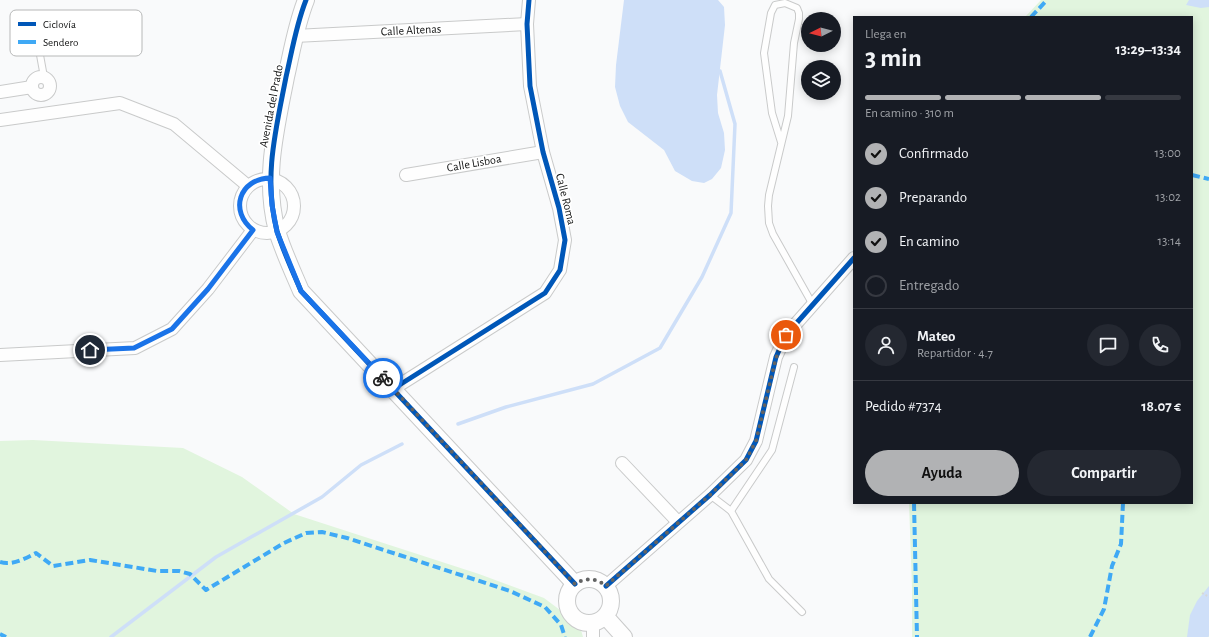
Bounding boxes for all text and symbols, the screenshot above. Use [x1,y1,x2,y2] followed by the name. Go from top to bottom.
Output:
[10,10,142,56] legend
[801,12,841,52] north arrow
[801,12,841,100] map controls
[43,19,76,30] text: Ciclovía
[380,22,442,38] street label: Calle Altenas
[865,28,907,41] text: Llega en
[43,37,78,48] text: Sendero
[1115,42,1181,57] text: 13:29–13:34
[865,45,922,71] text: 3 min
[801,60,841,100] button: layers
[257,63,285,148] street label: Avenida del Prado
[865,107,954,120] text: En camino · 310 m
[865,143,887,165] icon: check
[899,146,969,161] text: Confirmado
[1154,147,1181,160] text: 13:00
[446,152,503,174] street label: Calle Lisboa
[554,172,578,226] street label: Calle Roma
[865,187,887,209] icon: check
[899,190,967,205] text: Preparando
[1155,191,1181,204] text: 13:02
[865,231,887,253] icon: check
[899,234,959,249] text: En camino
[1157,235,1181,248] text: 13:14
[899,278,959,293] text: Entregado
[769,318,803,352] pin
[775,324,797,346] icon: bag
[865,324,907,366] button: person
[1087,324,1129,366] button: chat
[1139,324,1181,366] button: phone
[917,329,955,344] text: Mateo
[73,333,107,367] pin
[79,339,101,361] icon: home
[917,347,993,360] text: Repartidor · 4.7
[363,358,403,398] courier
[372,367,394,389] icon: bike
[865,399,942,414] text: Pedido #7374
[1141,399,1181,414] text: 18.07 €
[865,450,1019,496] button: Ayuda
[1027,450,1181,496] button: Compartir

